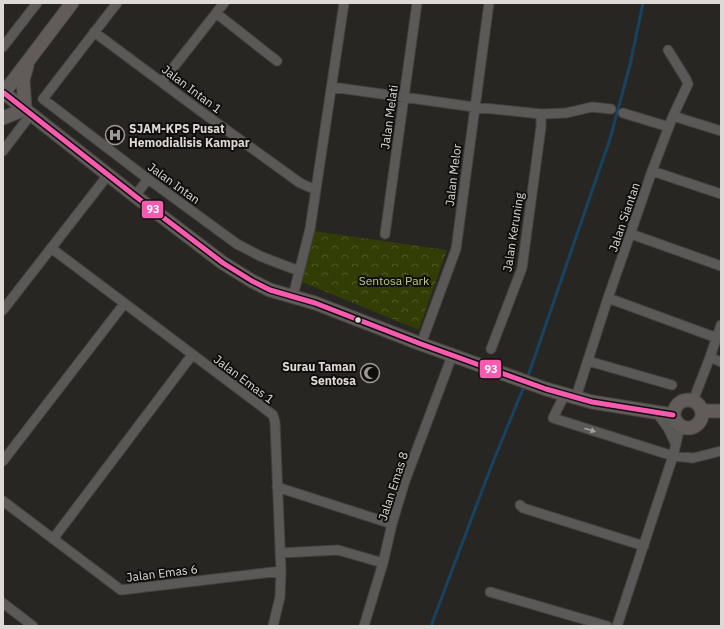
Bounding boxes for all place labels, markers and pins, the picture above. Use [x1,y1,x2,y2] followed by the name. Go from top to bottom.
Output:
[129,121,250,150] place label: SJAM-KPS Pusat Hemodialisis Kampar
[104,124,126,146] hospital icon: SJAM-KPS Pusat Hemodialisis Kampar
[353,315,363,325] unlabelled marker
[282,359,356,388] place label: Surau Taman Sentosa
[359,362,381,384] mosque icon: Surau Taman Sentosa

